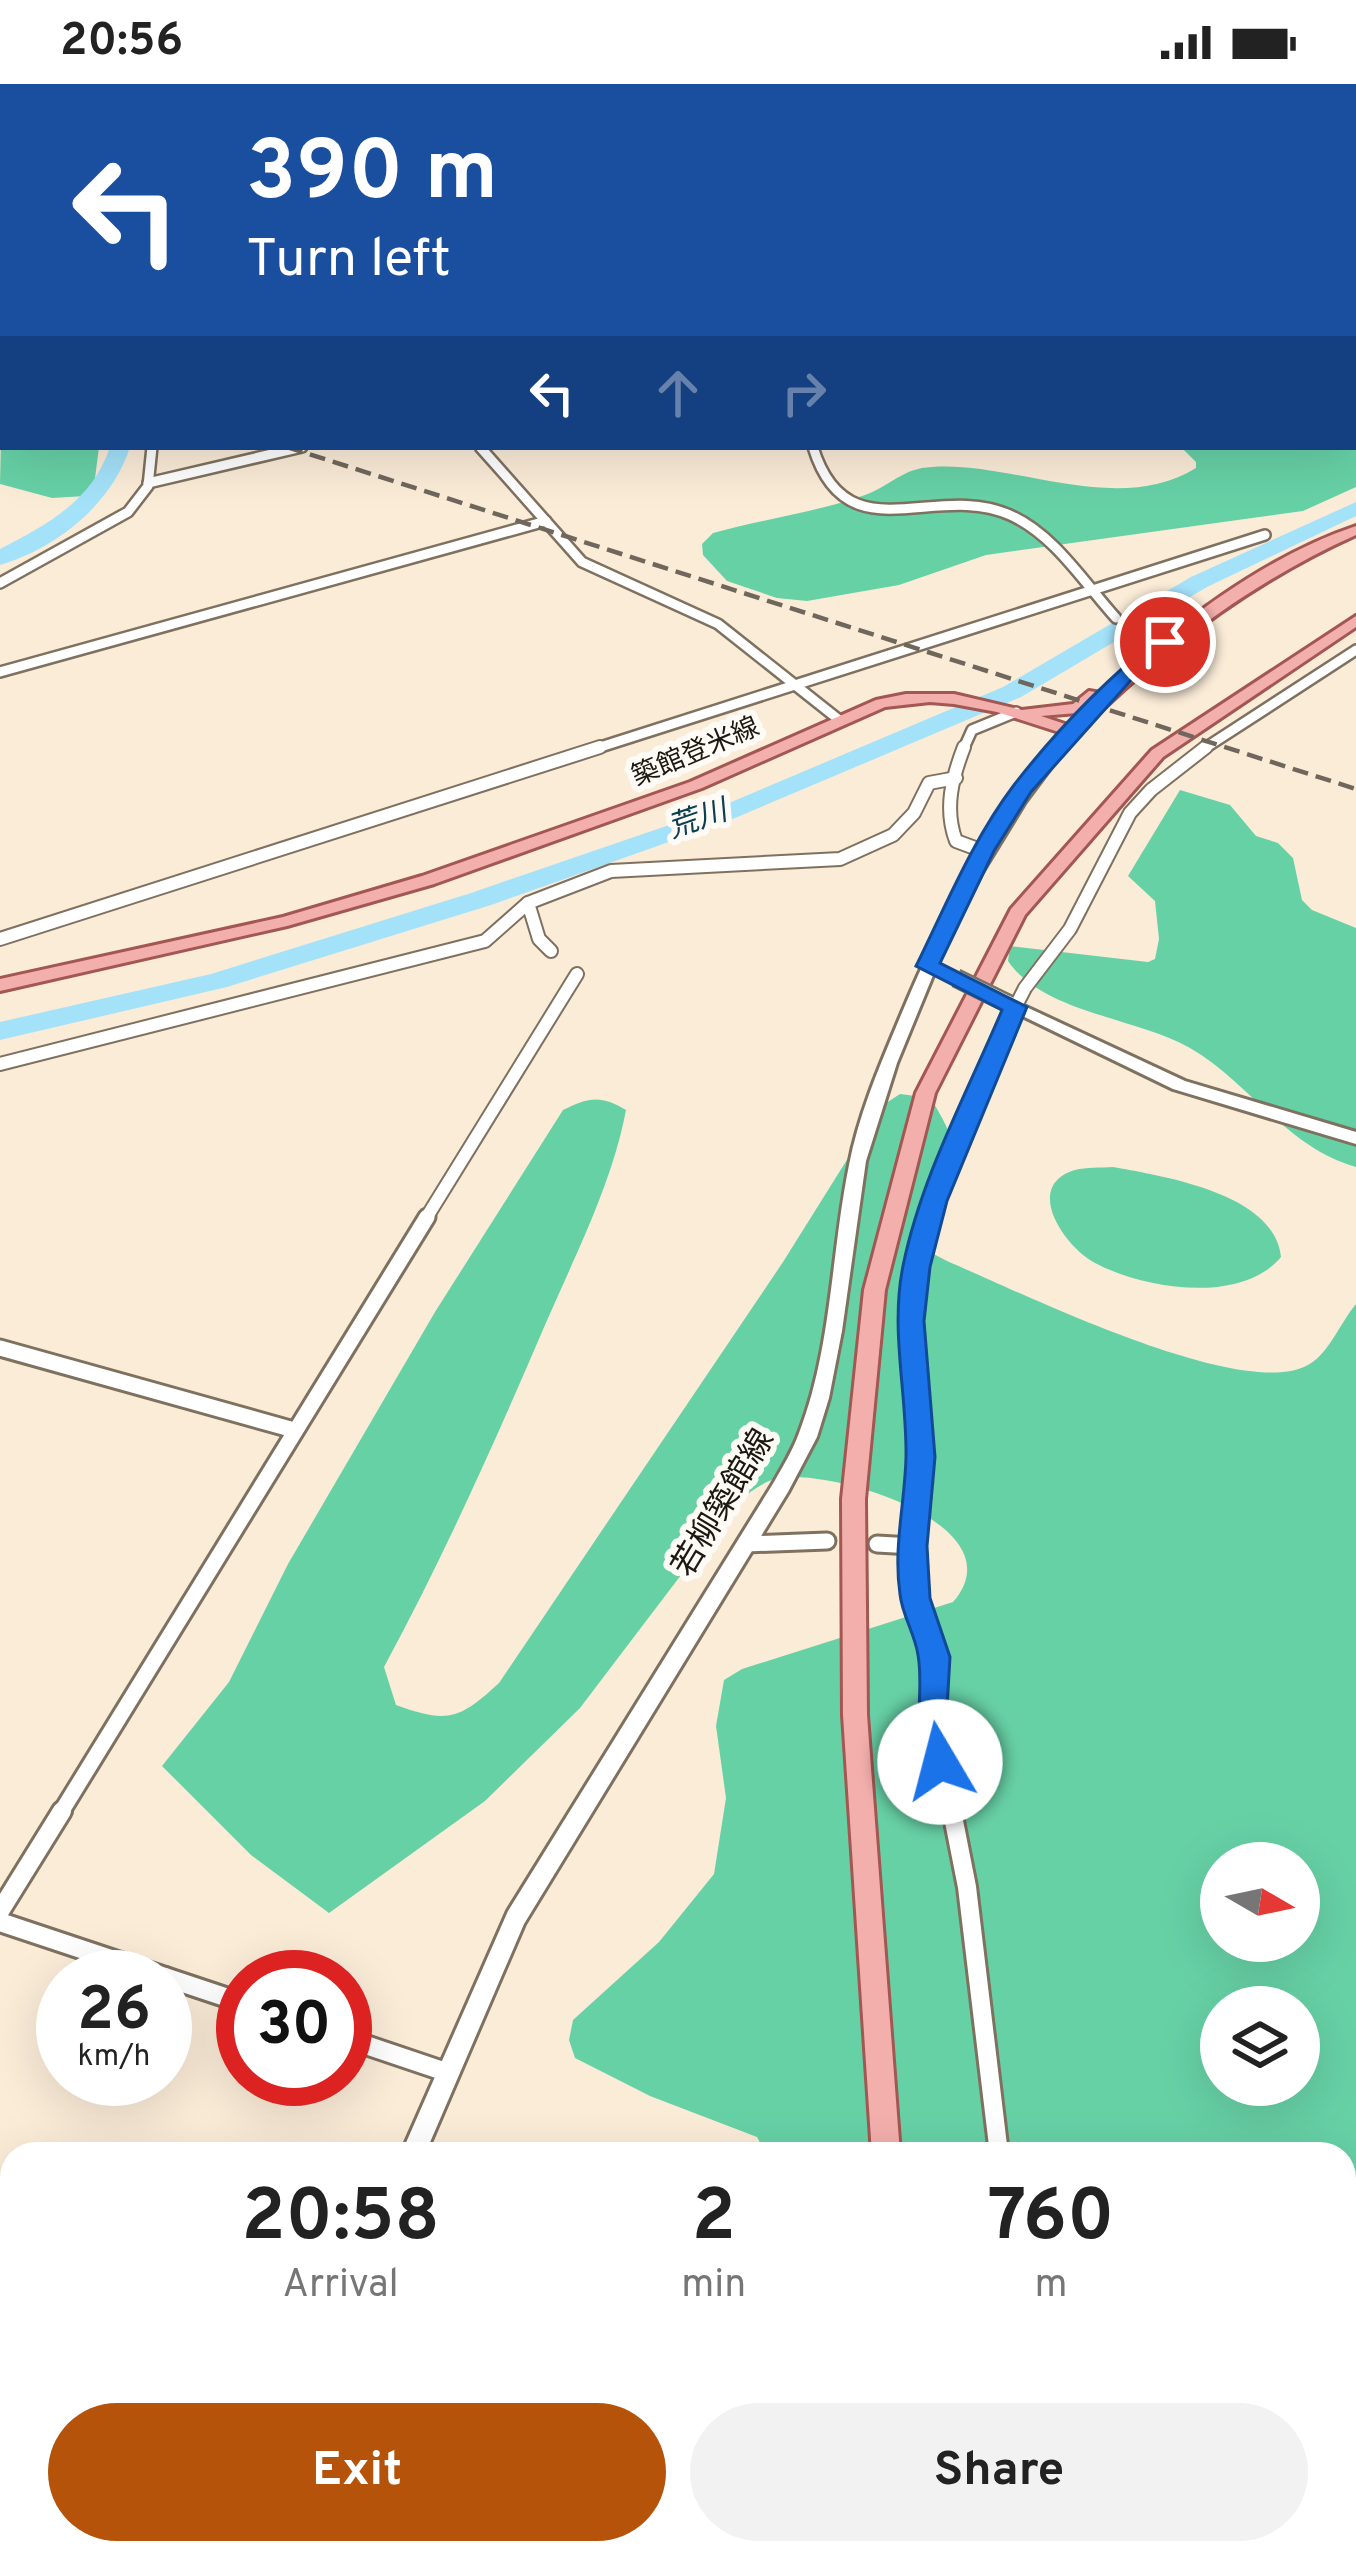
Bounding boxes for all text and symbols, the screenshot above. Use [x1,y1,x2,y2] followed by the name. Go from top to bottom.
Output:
[60,14,183,71] text: 20:56
[246,123,498,229] text: 390 m
[48,132,204,288] icon: left
[246,227,451,296] text: Turn left
[519,360,585,426] icon: left
[645,360,711,426] icon: ahead
[771,360,837,426] icon: right
[1114,591,1216,693] pin
[1132,609,1198,675] icon: arrive
[627,711,765,795] street label: 築館登米線
[664,793,735,848] water label: 荒川
[665,1422,785,1586] street label: 若柳築館線
[877,1699,1003,1825] position arrow
[1200,1842,1320,1962] north arrow
[1200,1842,1320,2106] map controls
[216,1950,372,2106] speed limit sign: 30
[77,1975,151,2051] text: 26
[1200,1986,1320,2106] button: layers
[78,2039,150,2076] text: km/h
[242,2174,440,2266] text: 20:58
[692,2174,736,2266] text: 2
[988,2174,1114,2266] text: 760
[282,2262,399,2311] text: Arrival
[681,2262,746,2311] text: min
[1035,2262,1068,2311] text: m
[48,2403,666,2541] button: Exit
[690,2403,1308,2541] button: Share

